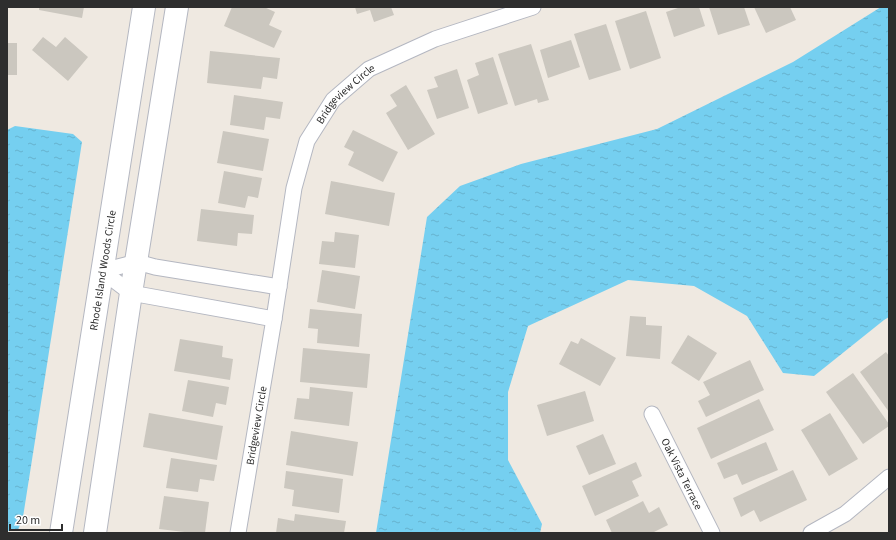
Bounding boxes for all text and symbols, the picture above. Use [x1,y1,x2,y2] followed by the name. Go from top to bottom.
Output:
[313,60,378,127] street label: Bridgeview Circle
[86,208,120,332] street label: Rhode Island Woods Circle
[243,385,271,466] street label: Bridgeview Circle
[657,436,706,513] street label: Oak Vista Terrace
[10,506,62,532] scale bar
[16,512,40,529] text: 20 m

